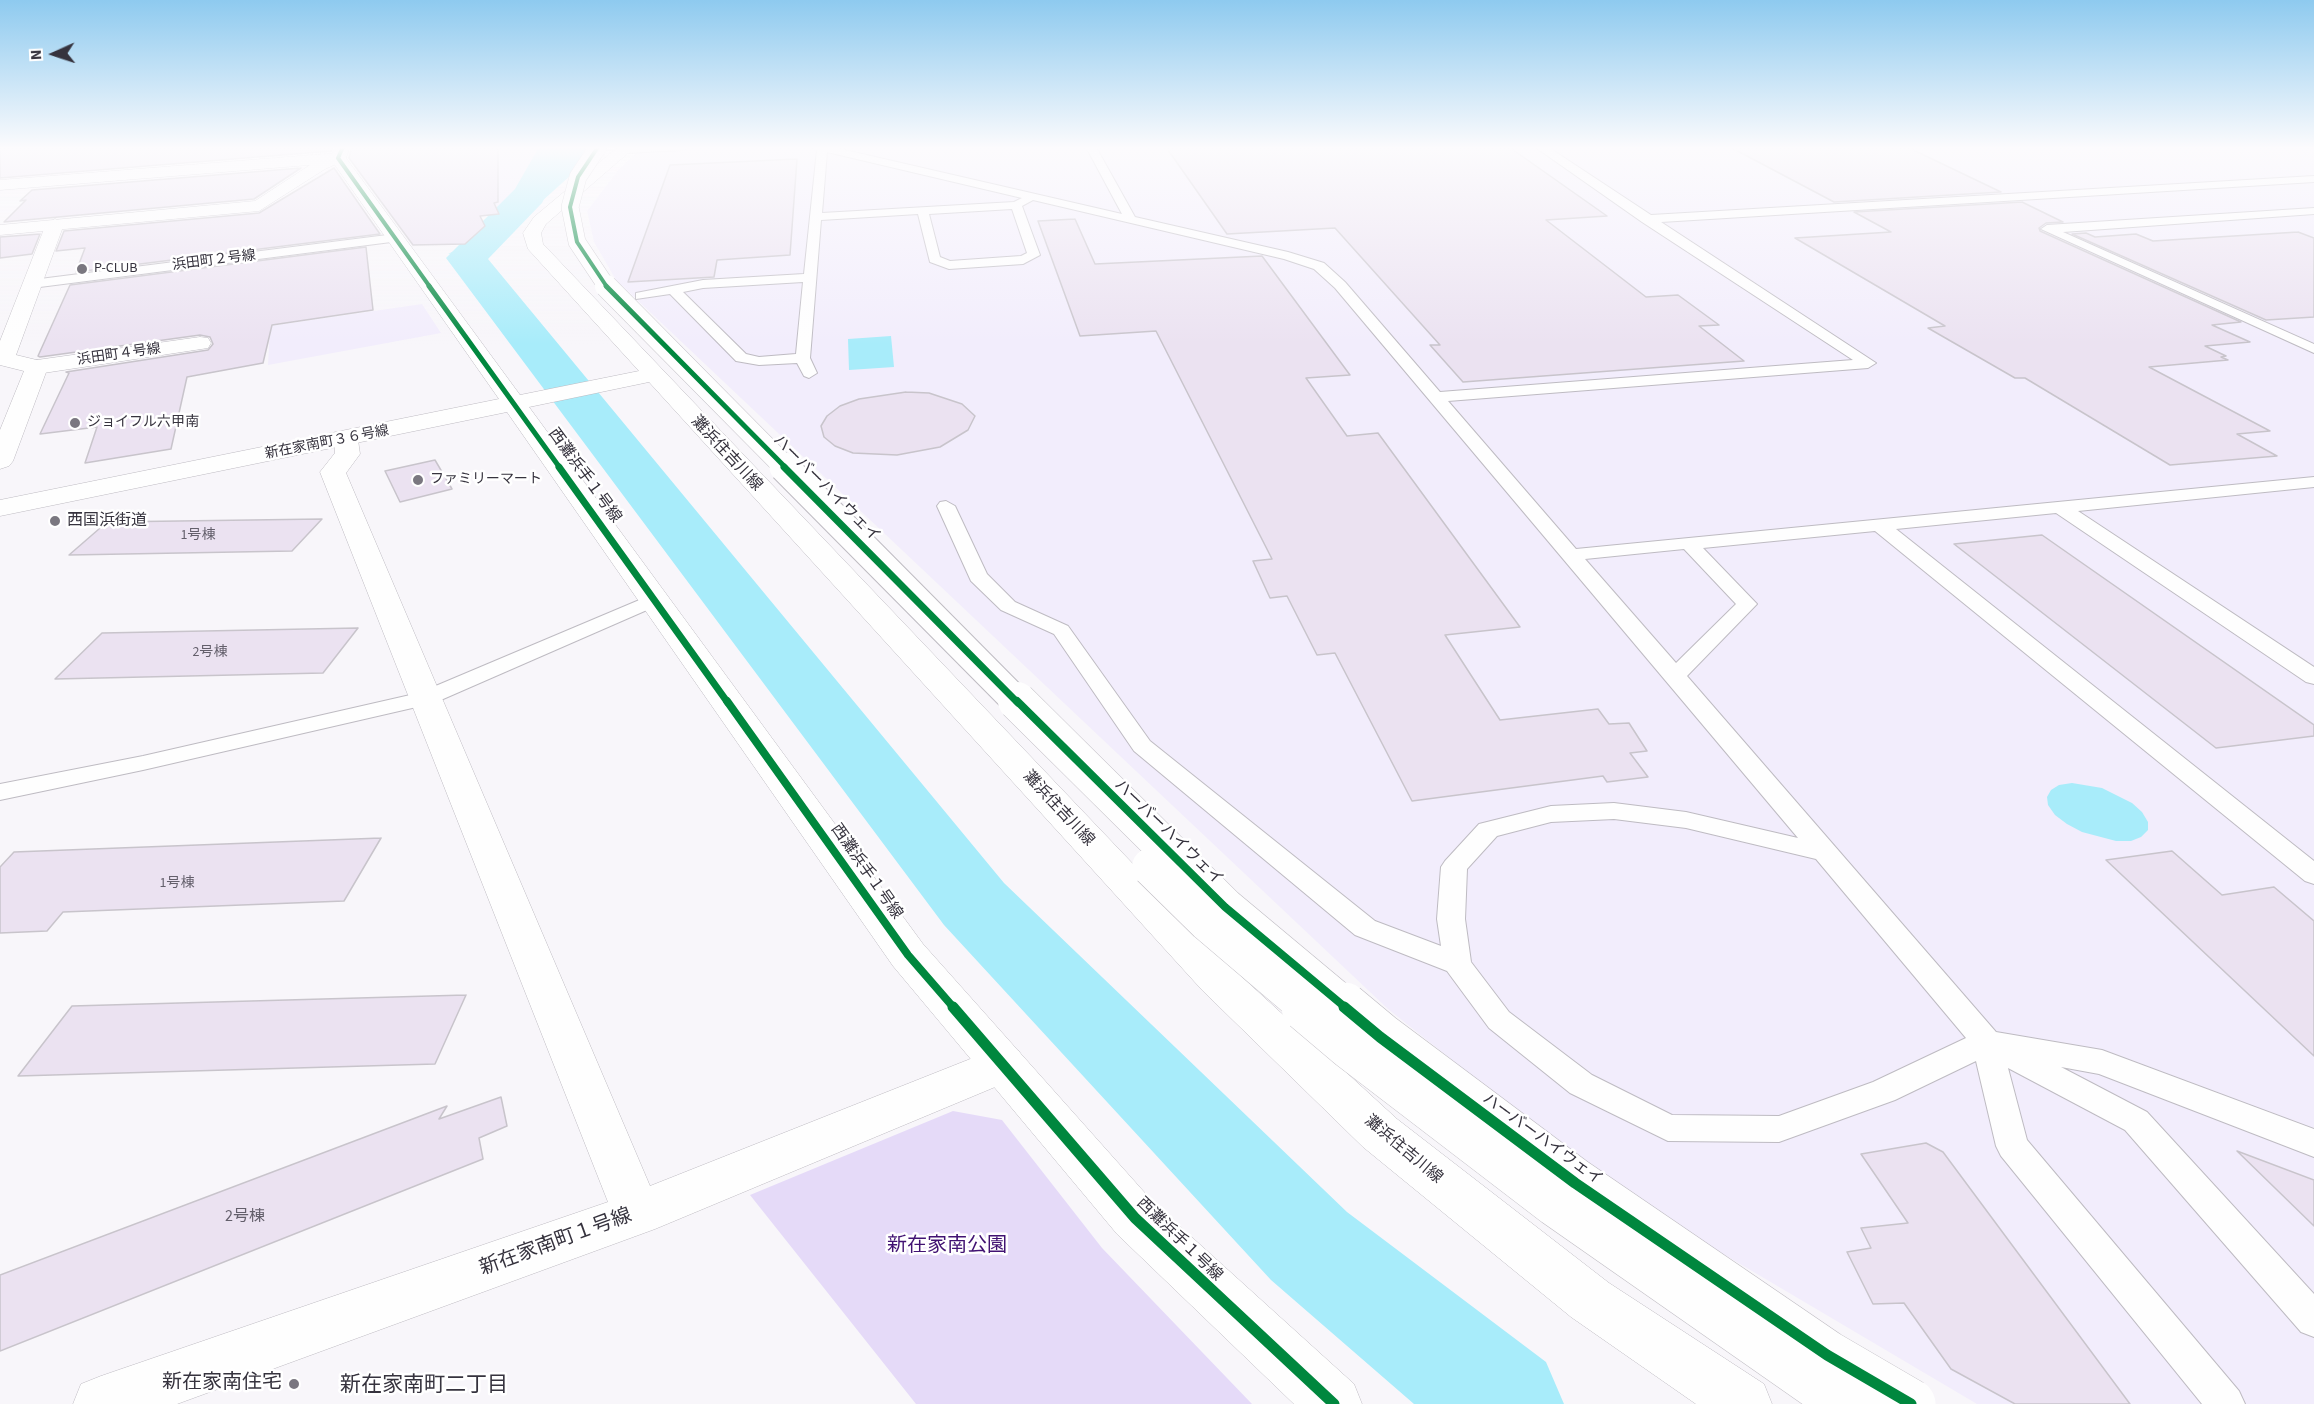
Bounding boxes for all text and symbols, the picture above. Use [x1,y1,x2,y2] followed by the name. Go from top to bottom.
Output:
[24,24,84,84] north arrow
[25,49,47,61] text: N
[171,248,257,274] street label: 浜田町２号線
[94,261,137,277] place label: P-CLUB
[75,262,89,276] marker: P-CLUB
[76,341,162,369] street label: 浜田町４号線
[686,412,766,496] street label: 灘浜住吉川線
[87,415,199,431] place label: ジョイフル六甲南
[68,416,82,430] marker: ジョイフル六甲南
[264,423,390,463] street label: 新在家南町３６号線
[543,425,625,527] street label: 西灘浜手１号線
[768,431,884,547] street label: ハーバーハイウェイ
[430,472,542,488] place label: ファミリーマート
[411,473,425,487] marker: ファミリーマート
[67,511,147,531] place label: 西国浜街道
[48,514,62,528] marker: 西国浜街道
[181,528,215,544] house number: 1号棟
[193,645,227,661] house number: 2号棟
[1018,767,1098,851] street label: 灘浜住吉川線
[1110,776,1226,890] street label: ハーバーハイウェイ
[826,821,906,923] street label: 西灘浜手１号線
[160,876,194,892] house number: 1号棟
[1478,1090,1606,1190] street label: ハーバーハイウェイ
[1360,1112,1446,1188] street label: 灘浜住吉川線
[1132,1194,1226,1286] street label: 西灘浜手１号線
[477,1204,635,1282] street label: 新在家南町１号線
[225,1207,265,1227] house number: 2号棟
[887,1235,1007,1259] park label: 新在家南公園
[162,1372,282,1396] place label: 新在家南住宅
[340,1373,508,1399] district label: 新在家南町二丁目
[287,1377,301,1391] marker: 新在家南住宅

